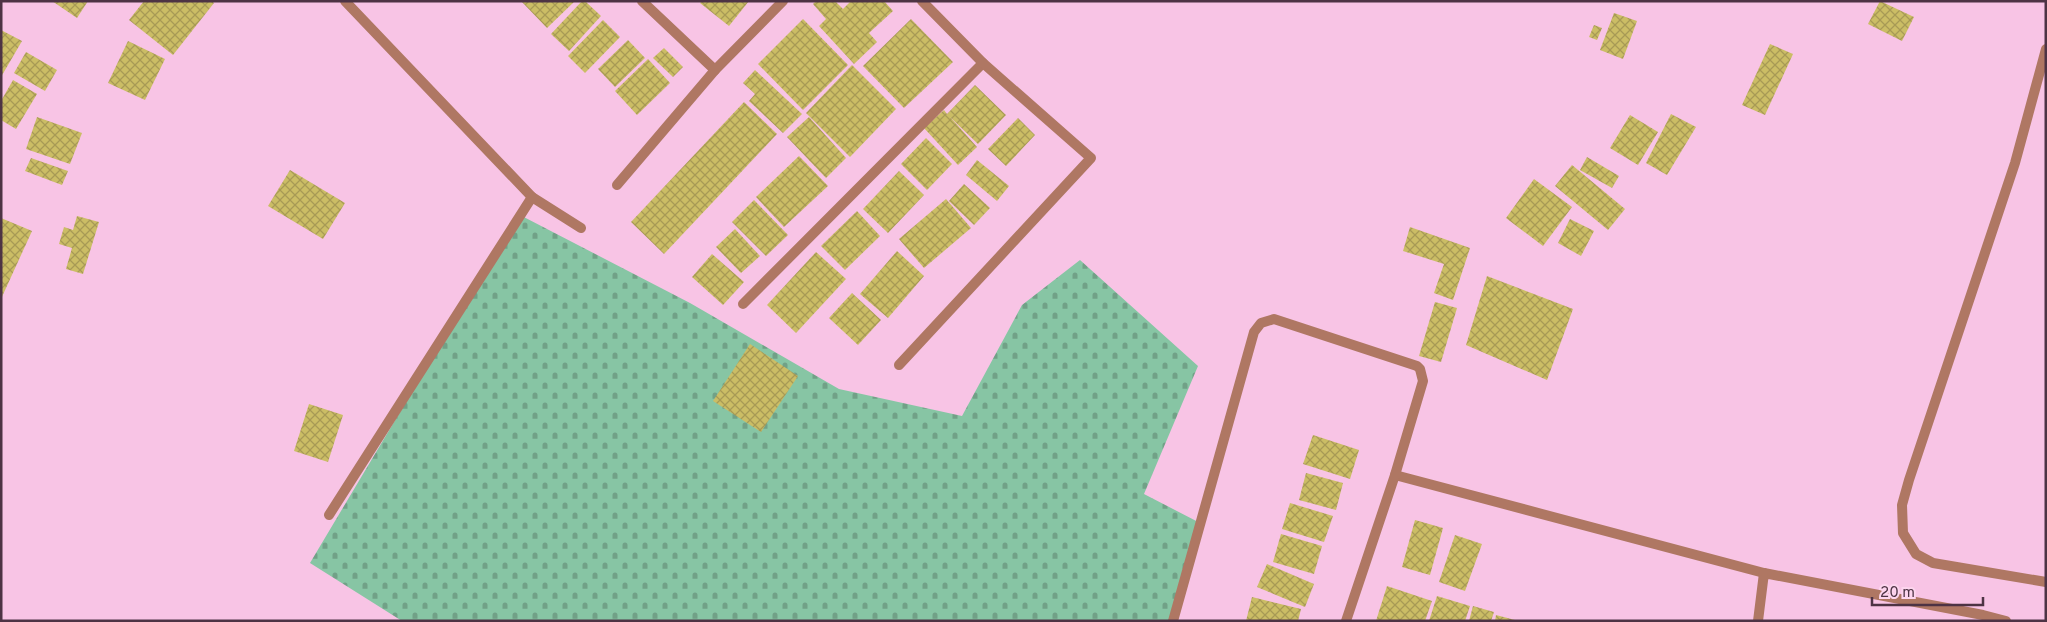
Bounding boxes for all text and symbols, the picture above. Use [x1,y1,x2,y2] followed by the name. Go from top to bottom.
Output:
[1872,574,1983,606] scale bar
[1880,584,1915,603] text: 20 m

